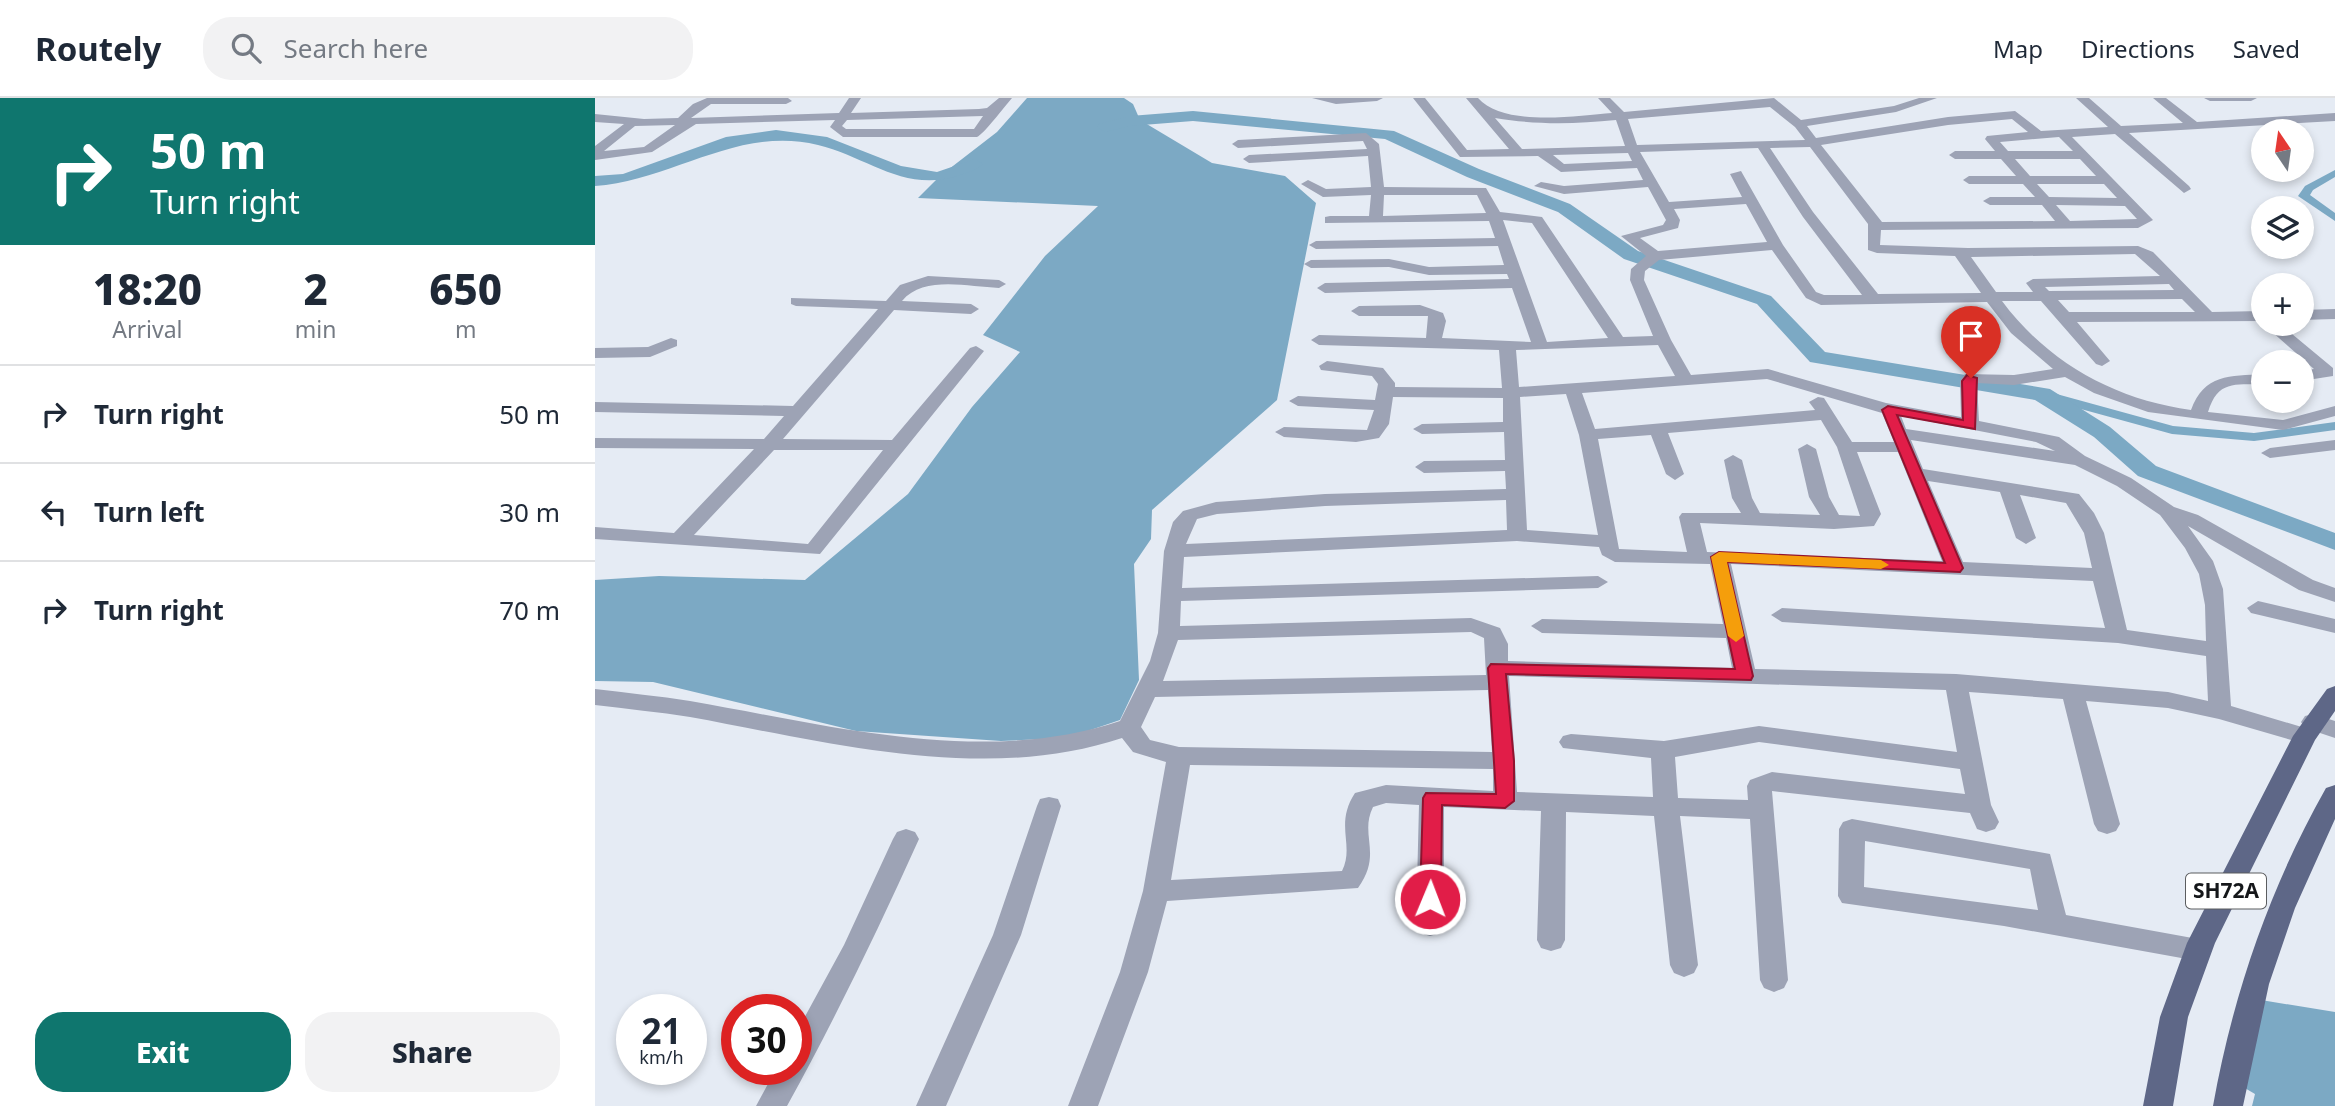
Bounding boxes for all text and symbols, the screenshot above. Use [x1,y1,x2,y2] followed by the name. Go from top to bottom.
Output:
[203,17,693,80] search box
[35,26,161,71] text: Routely
[227,29,265,67] icon: search
[283,30,428,66] text: Search here
[1993,32,2043,65] text: Map
[2081,32,2195,65] text: Directions
[2233,32,2300,65] text: Saved
[150,117,267,183] text: 50 m
[2251,119,2313,182] north arrow
[2251,119,2314,413] map controls
[35,126,126,217] icon: right
[150,180,300,223] text: Turn right
[2251,196,2314,259] button: layers
[93,260,202,317] text: 18:20
[303,260,328,317] text: 2
[429,260,502,317] text: 650
[2251,273,2314,336] button: +
[1941,306,2001,378] pin
[112,313,182,345] text: Arrival
[295,313,336,345] text: min
[455,313,476,345] text: m
[1952,317,1990,355] icon: arrive
[2251,350,2314,413] button: −
[35,395,73,433] icon: right
[94,396,224,432] text: Turn right
[499,396,560,432] text: 50 m
[35,493,73,531] icon: left
[94,494,205,530] text: Turn left
[499,494,560,530] text: 30 m
[35,591,73,629] icon: right
[94,592,224,628] text: Turn right
[499,592,560,628] text: 70 m
[1393,862,1467,936] position arrow
[2186,874,2266,908] road number: SH72A
[721,994,812,1085] speed limit sign: 30
[641,1007,682,1054] text: 21
[35,1012,291,1092] button: Exit
[305,1012,560,1092] button: Share
[639,1045,684,1069] text: km/h

